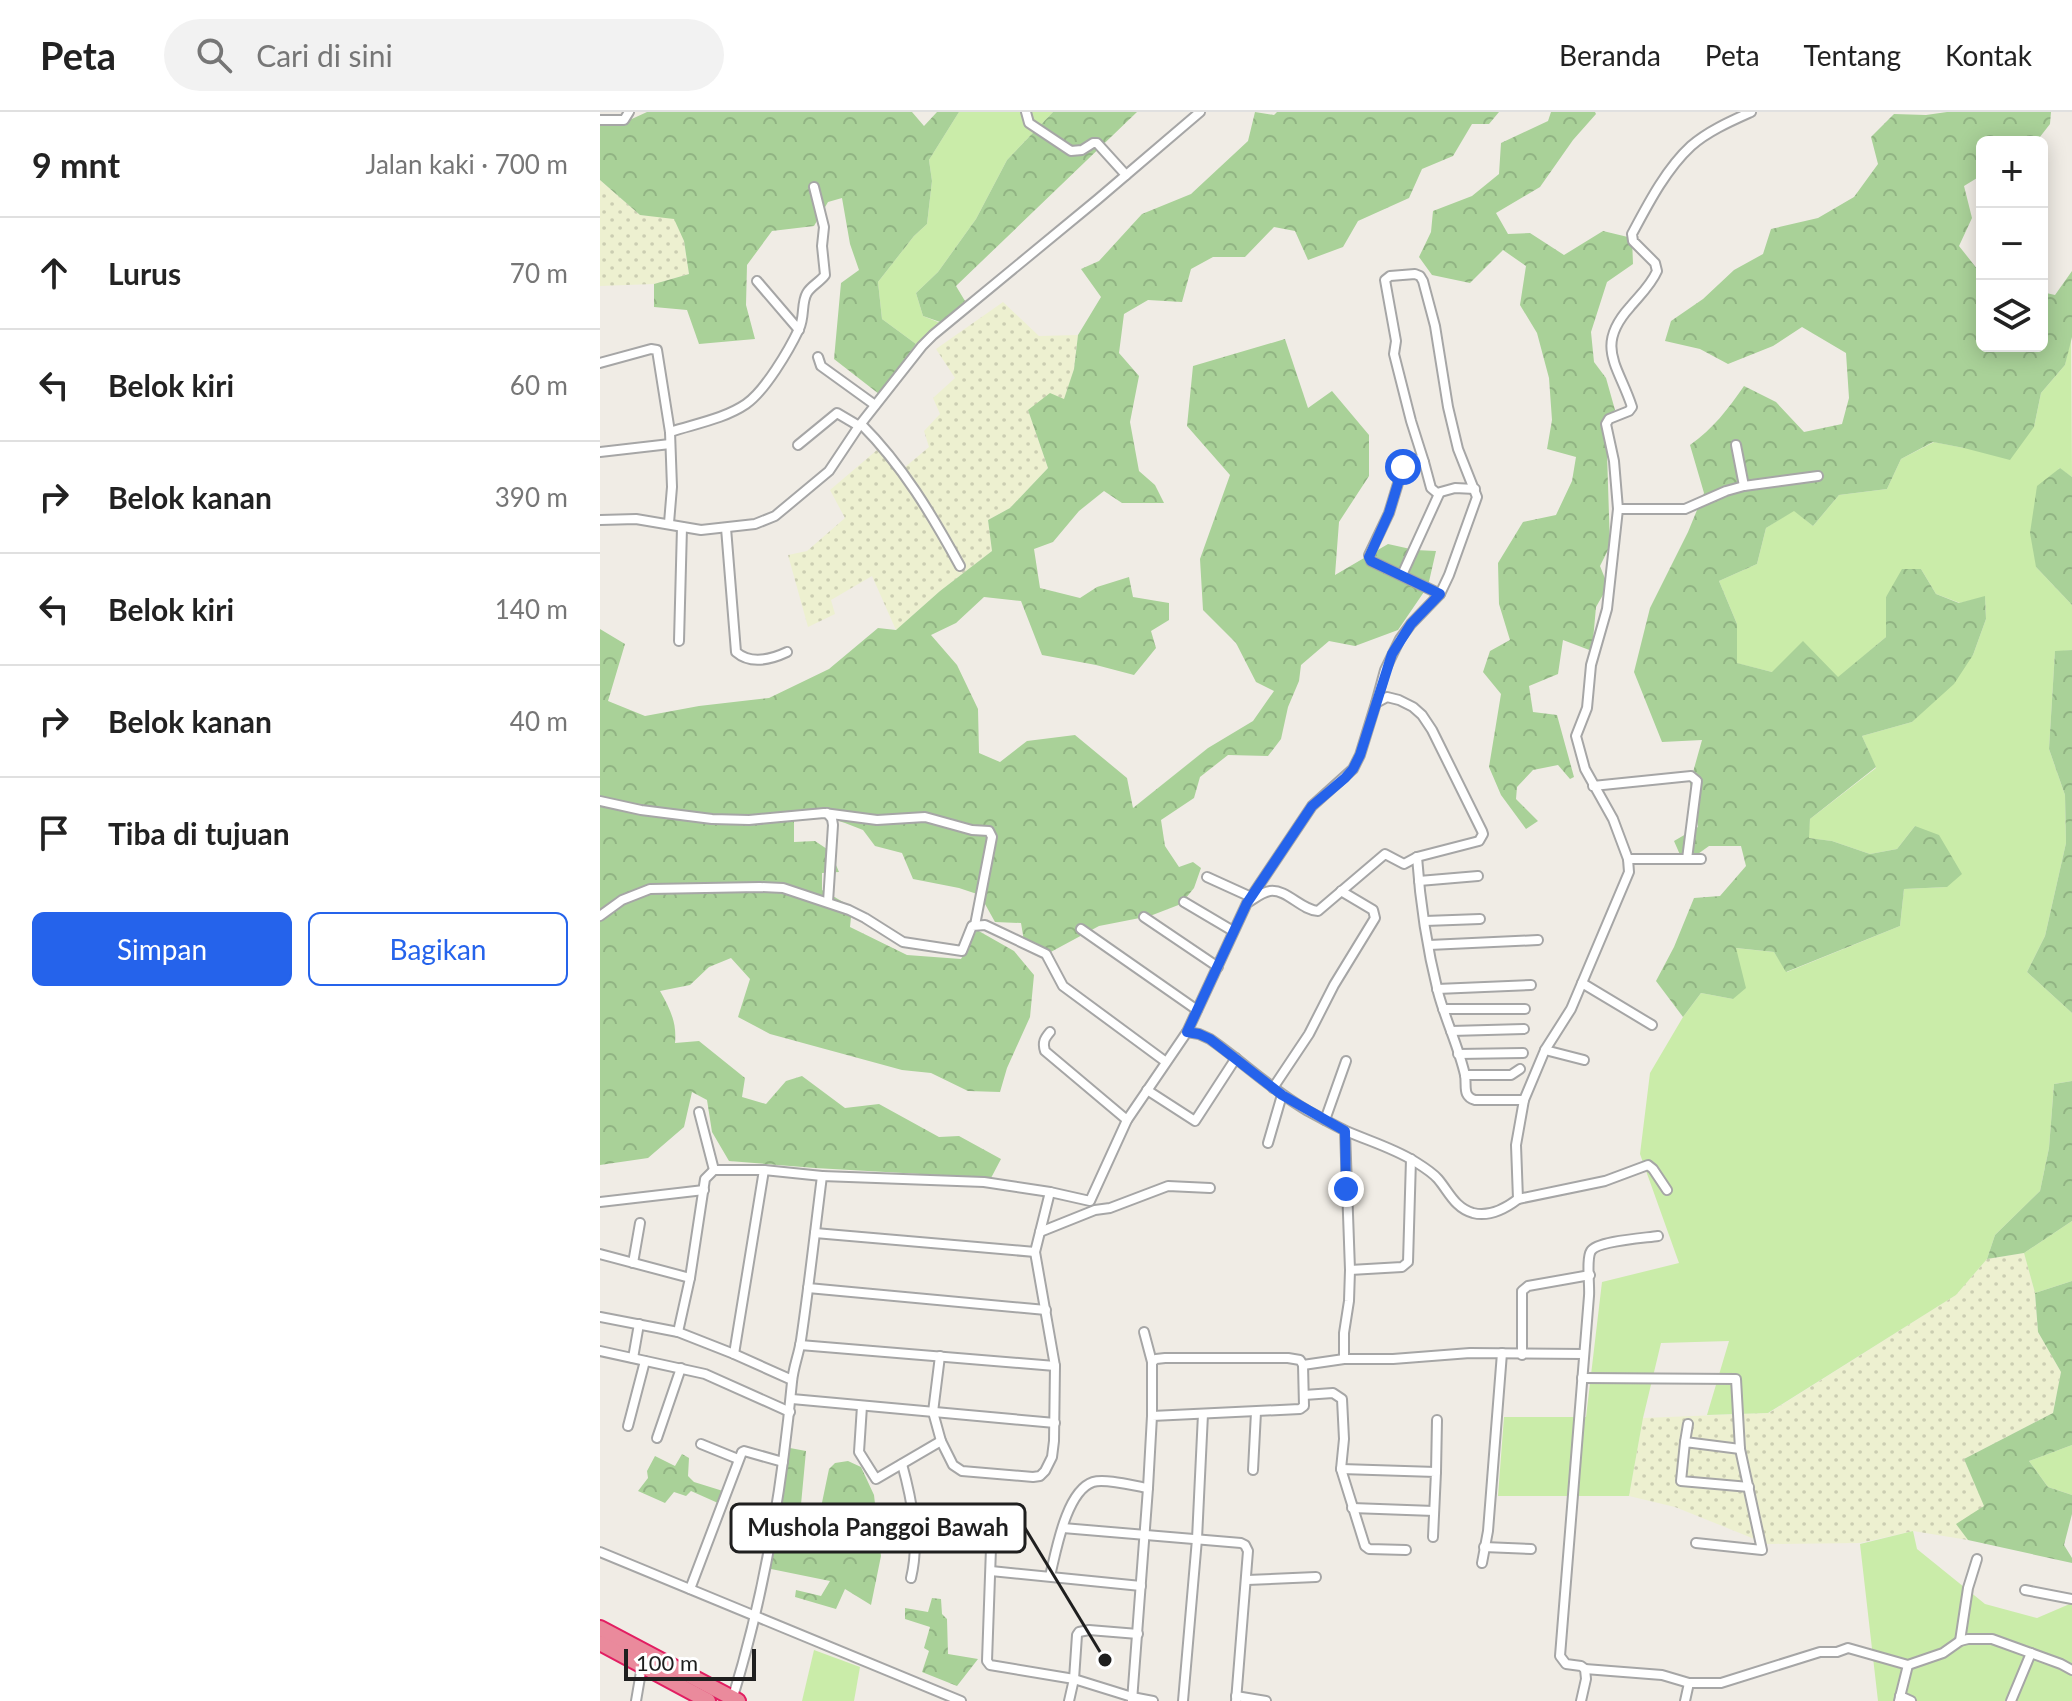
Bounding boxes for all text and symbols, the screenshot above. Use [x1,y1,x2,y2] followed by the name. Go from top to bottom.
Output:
[164,19,724,91] search box
[40,32,116,78] text: Peta
[192,33,236,77] icon: search
[256,37,393,73] text: Cari di sini
[1559,38,1661,72] text: Beranda
[1705,38,1760,72] text: Peta
[1804,38,1901,72] text: Tentang
[1945,38,2032,72] text: Kontak
[1976,136,2048,352] map controls
[1976,136,2048,208] button: +
[32,144,120,185] text: 9 mnt
[365,148,568,180] text: Jalan kaki · 700 m
[1976,208,2048,280] button: −
[32,251,76,295] icon: ahead
[108,255,181,291] text: Lurus
[510,257,568,289] text: 70 m
[1976,280,2048,352] button: layers
[32,363,76,407] icon: left
[108,367,234,403] text: Belok kiri
[510,369,568,401] text: 60 m
[1385,449,1421,485] route start
[32,475,76,519] icon: right
[108,479,272,515] text: Belok kanan
[495,481,568,513] text: 390 m
[32,587,76,631] icon: left
[108,591,234,627] text: Belok kiri
[495,593,568,625] text: 140 m
[32,699,76,743] icon: right
[108,703,272,739] text: Belok kanan
[510,705,568,737] text: 40 m
[32,811,76,855] icon: arrive
[108,815,290,851] text: Tiba di tujuan
[32,912,292,986] button: Simpan
[308,912,568,986] button: Bagikan
[1328,1171,1364,1207] route end
[731,1504,1025,1552] callout: Mushola Panggoi Bawah
[747,1512,1009,1541] text: Mushola Panggoi Bawah
[624,1645,756,1681] scale bar
[636,1649,698,1676] text: 100 m

